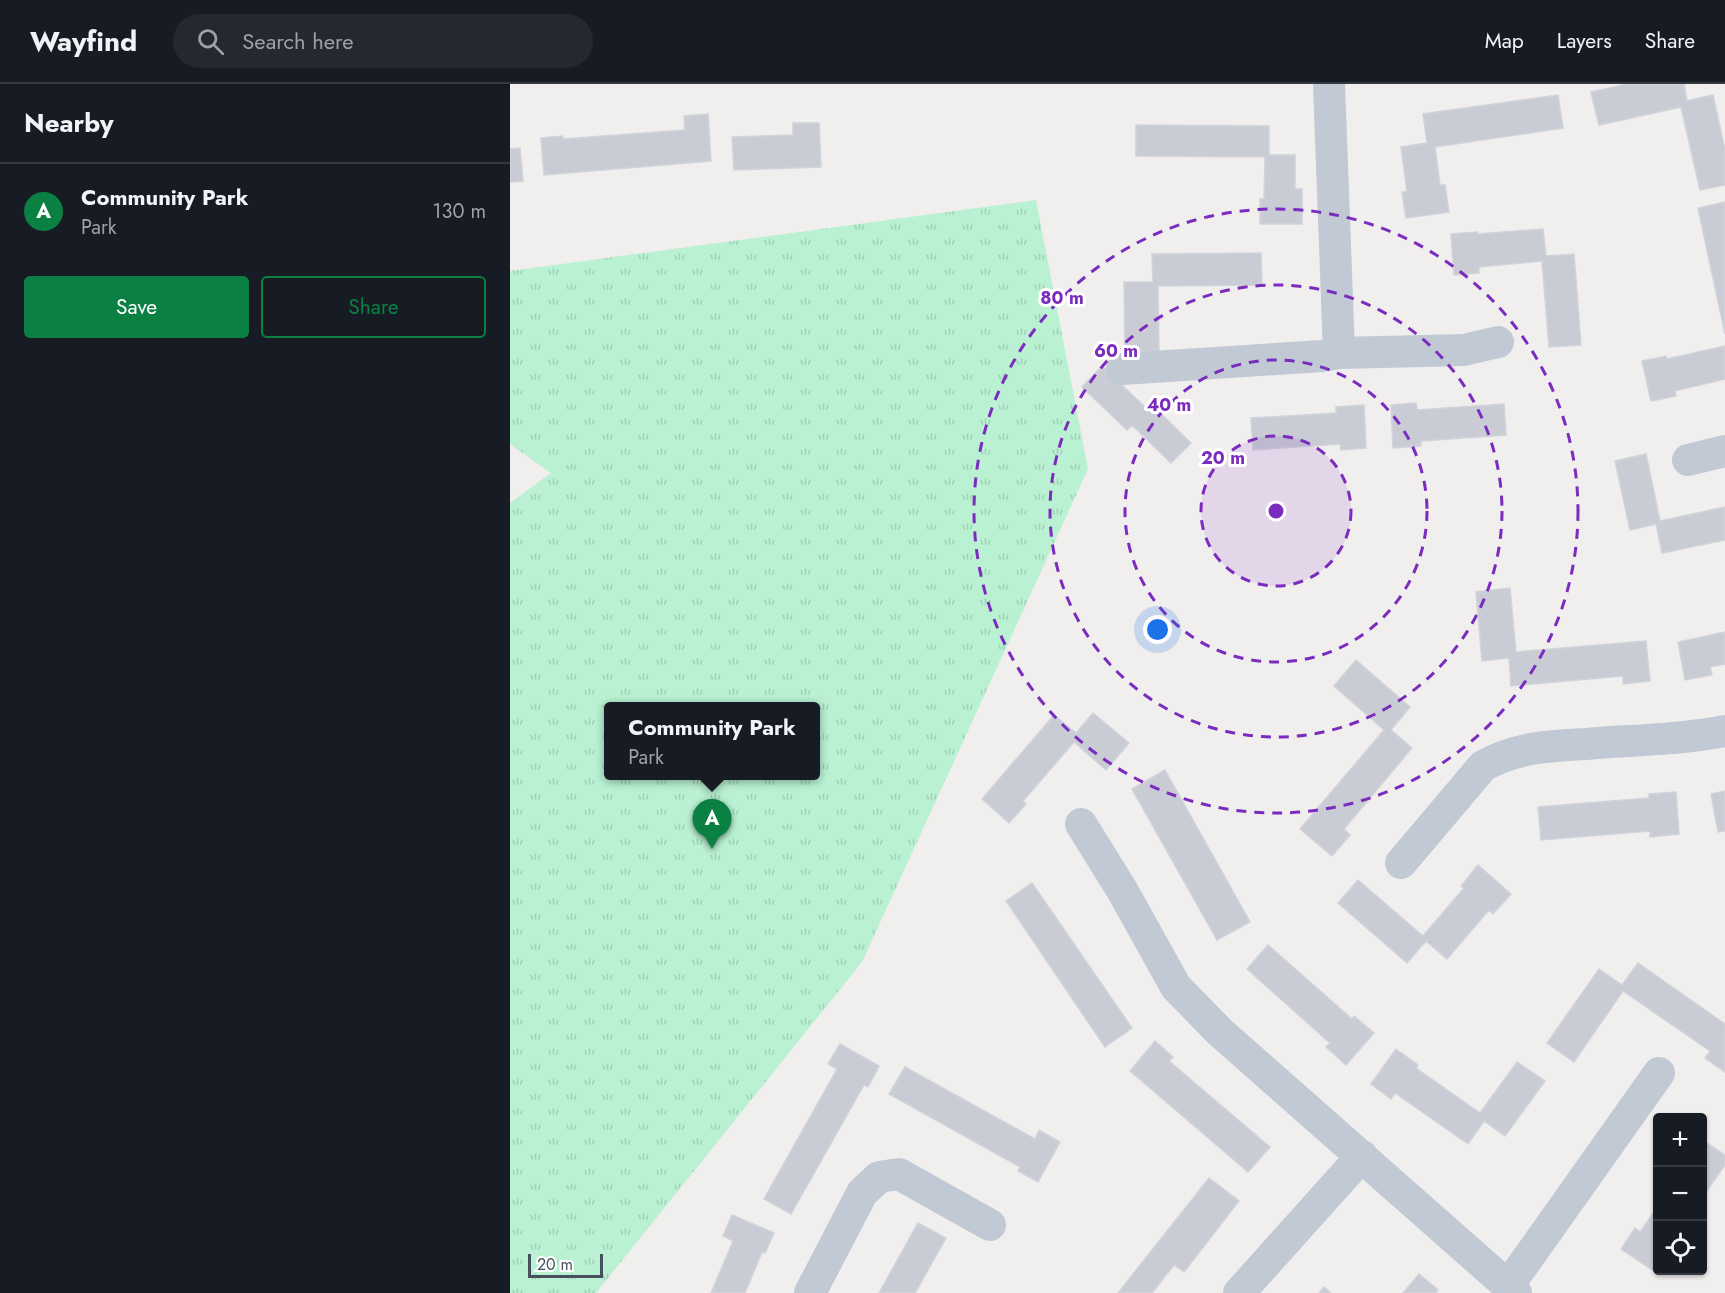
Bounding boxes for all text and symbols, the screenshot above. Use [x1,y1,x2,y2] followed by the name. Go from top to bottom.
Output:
[173,14,593,68] search box
[30,21,137,62] text: Wayfind
[194,25,227,58] icon: search
[242,25,354,57] text: Search here
[1485,26,1524,56] text: Map
[1557,26,1612,56] text: Layers
[1645,26,1695,56] text: Share
[24,104,113,142] text: Nearby
[81,181,249,213] text: Community Park
[36,197,51,226] text: A
[432,197,486,226] text: 130 m
[81,213,117,242] text: Park
[24,276,249,338] button: Save
[261,276,486,338] button: Share
[1040,285,1084,311] text: 80 m
[1094,338,1138,364] text: 60 m
[1147,392,1191,418] text: 40 m
[1201,445,1245,471] text: 20 m
[1266,501,1286,521] centre of rings
[1143,615,1172,644] your location
[604,702,820,780] popup
[628,711,796,743] text: Community Park
[628,743,664,772] text: Park
[692,800,732,849] pin: A
[1653,1113,1707,1275] map controls
[1653,1113,1707,1167] button: +
[1653,1167,1707,1221] button: −
[1653,1221,1707,1275] button: locate
[528,1251,603,1278] scale bar
[537,1253,573,1276] text: 20 m

